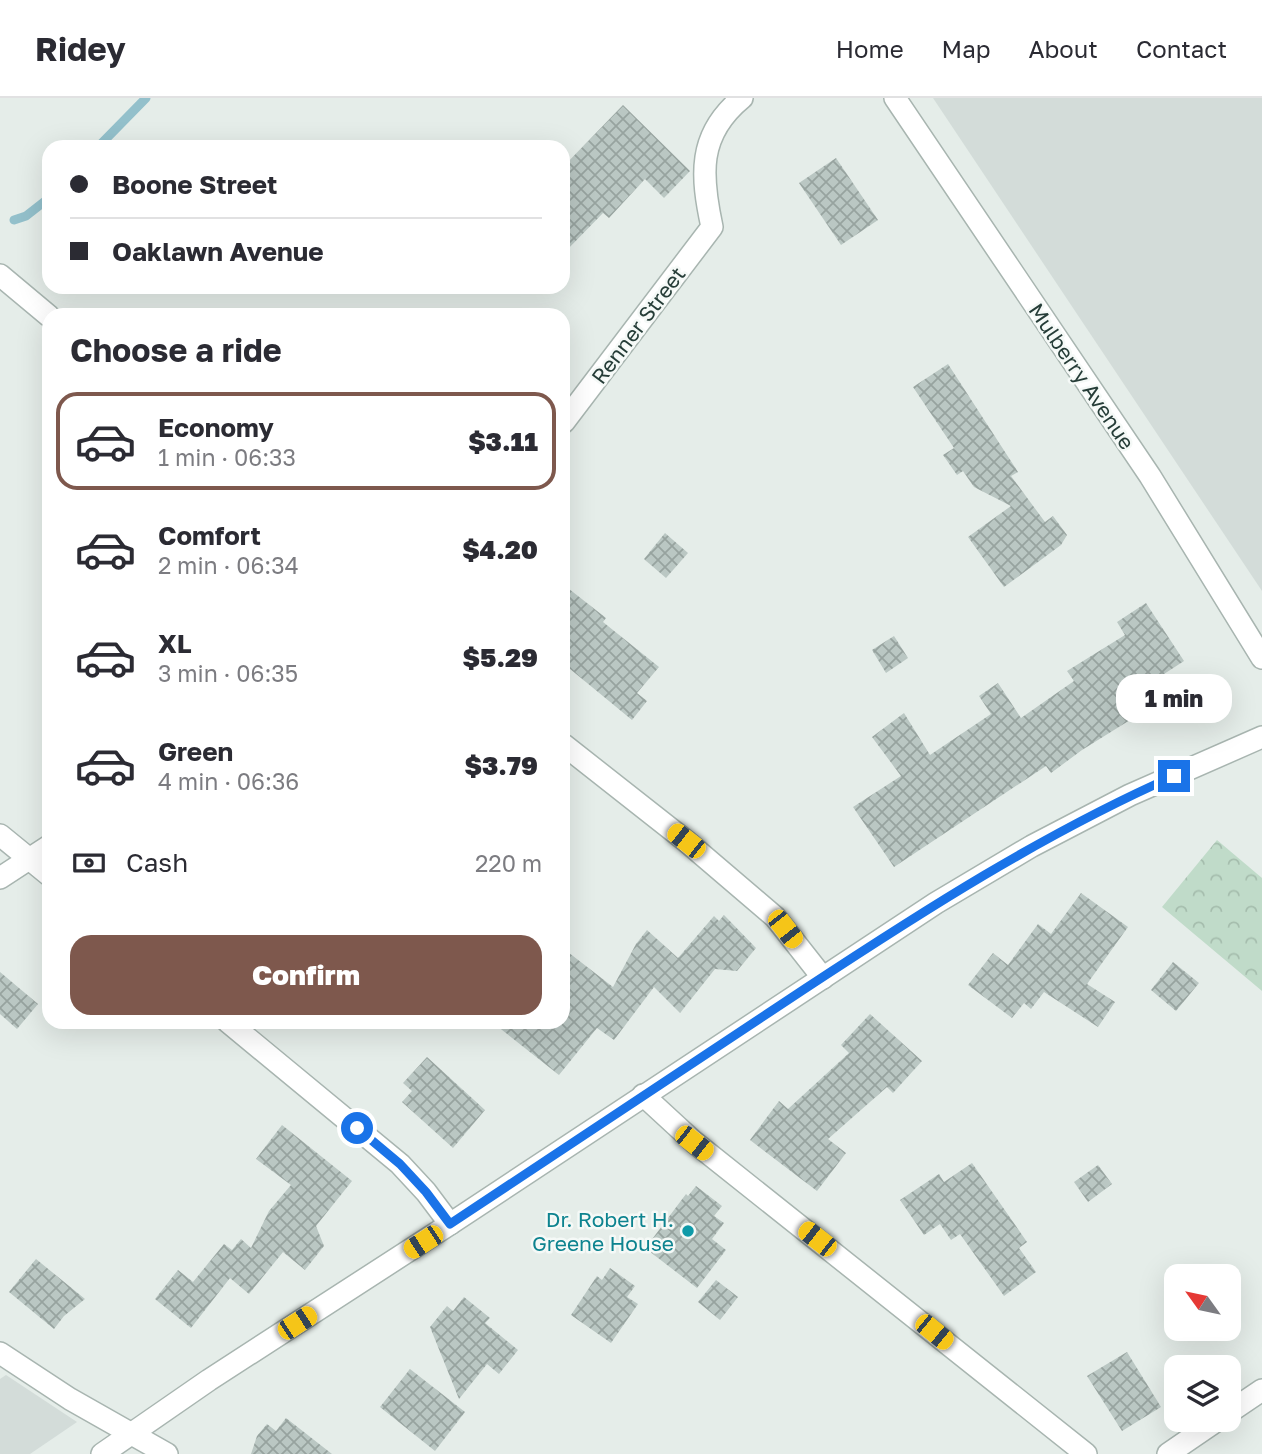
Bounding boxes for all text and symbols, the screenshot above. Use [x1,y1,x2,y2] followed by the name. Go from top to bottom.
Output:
[35,29,126,68] text: Ridey
[836,34,904,63] text: Home
[942,34,991,63] text: Map
[1029,34,1098,63] text: About
[1136,34,1227,63] text: Contact
[112,169,277,200] text: Boone Street
[112,236,324,267] text: Oaklawn Avenue
[586,261,690,389] street label: Renner Street
[1023,298,1141,454] street label: Mulberry Avenue
[70,331,282,369] text: Choose a ride
[74,410,137,473] icon: car
[158,412,274,443] text: Economy
[468,426,538,457] text: $3.11
[158,443,296,471] text: 1 min · 06:33
[74,518,137,581] icon: car
[158,520,261,551] text: Comfort
[462,534,538,565] text: $4.20
[158,551,299,579] text: 2 min · 06:34
[74,626,137,689] icon: car
[158,628,192,659] text: XL
[463,642,538,673] text: $5.29
[158,659,298,687] text: 3 min · 06:35
[1116,674,1232,724] callout: 1 min
[1145,684,1203,712] text: 1 min
[74,734,137,797] icon: car
[158,736,233,767] text: Green
[464,750,538,781] text: $3.79
[1158,760,1190,792] route end
[158,767,299,795] text: 4 min · 06:36
[663,820,710,862] car
[70,844,108,882] icon: cash
[126,847,188,878] text: Cash
[475,849,542,877] text: 220 m
[764,906,807,952] car
[70,935,542,1015] button: Confirm
[341,1112,373,1144] route start
[671,1122,718,1164] car
[532,1206,674,1256] place label: Dr. Robert H. Greene House
[794,1218,841,1260] car
[400,1222,447,1262] car
[680,1223,696,1239] marker: Dr. Robert H. Greene House
[1164,1264,1241,1340] north arrow
[1164,1264,1241,1432] map controls
[274,1303,321,1343] car
[912,1311,957,1353] car
[1164,1355,1241,1432] button: layers

